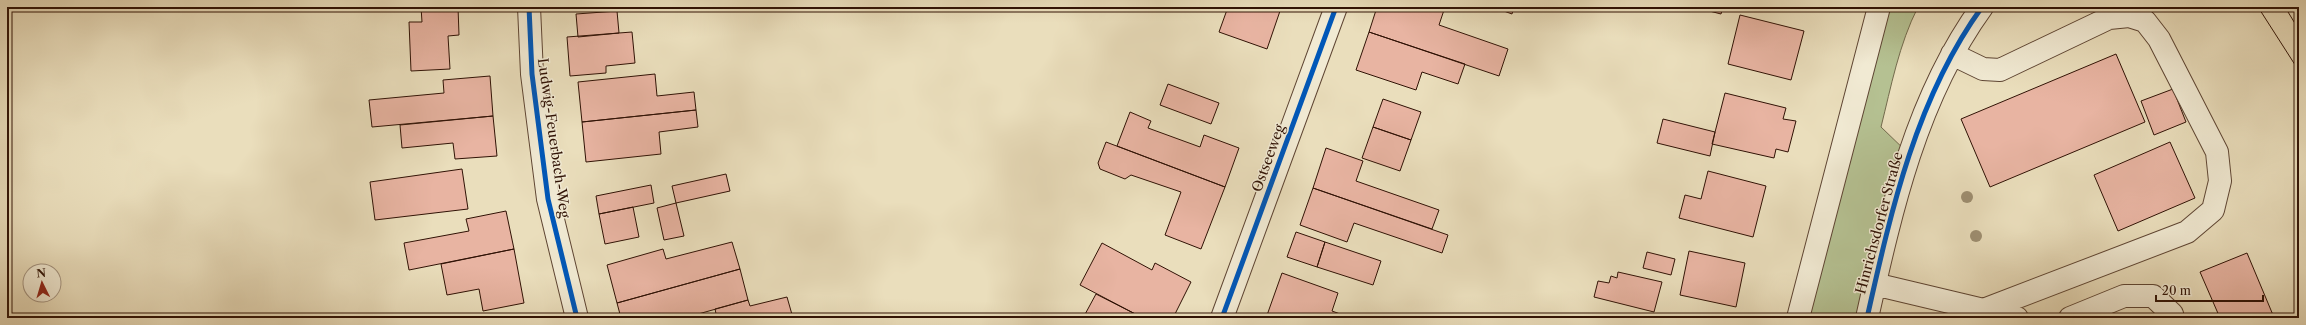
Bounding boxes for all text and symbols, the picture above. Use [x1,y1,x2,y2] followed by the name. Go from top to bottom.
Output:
[534,57,574,220] street label: Ludwig-Feuerbach-Weg
[1247,121,1289,194] street label: Ostseeweg
[1851,150,1907,296] street label: Hinrichsdorfer Straße
[22,263,62,303] north arrow
[36,266,47,280] text: N
[2156,277,2263,303] scale bar
[2162,283,2191,298] text: 20 m

